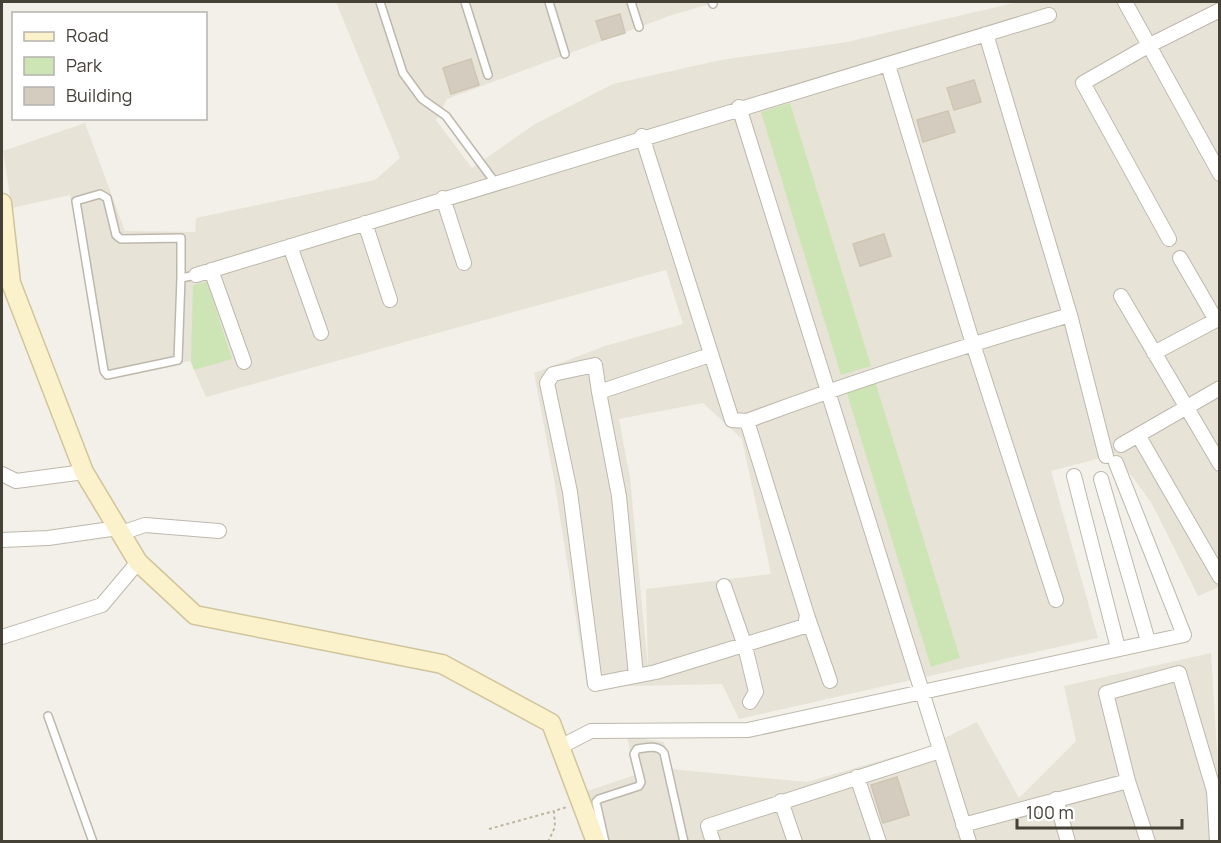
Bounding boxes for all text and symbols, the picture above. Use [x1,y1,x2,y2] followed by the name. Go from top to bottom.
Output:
[12,12,207,120] legend
[66,23,109,47] text: Road
[66,53,103,77] text: Park
[66,83,132,107] text: Building
[1017,792,1182,830] scale bar
[1026,800,1074,824] text: 100 m

